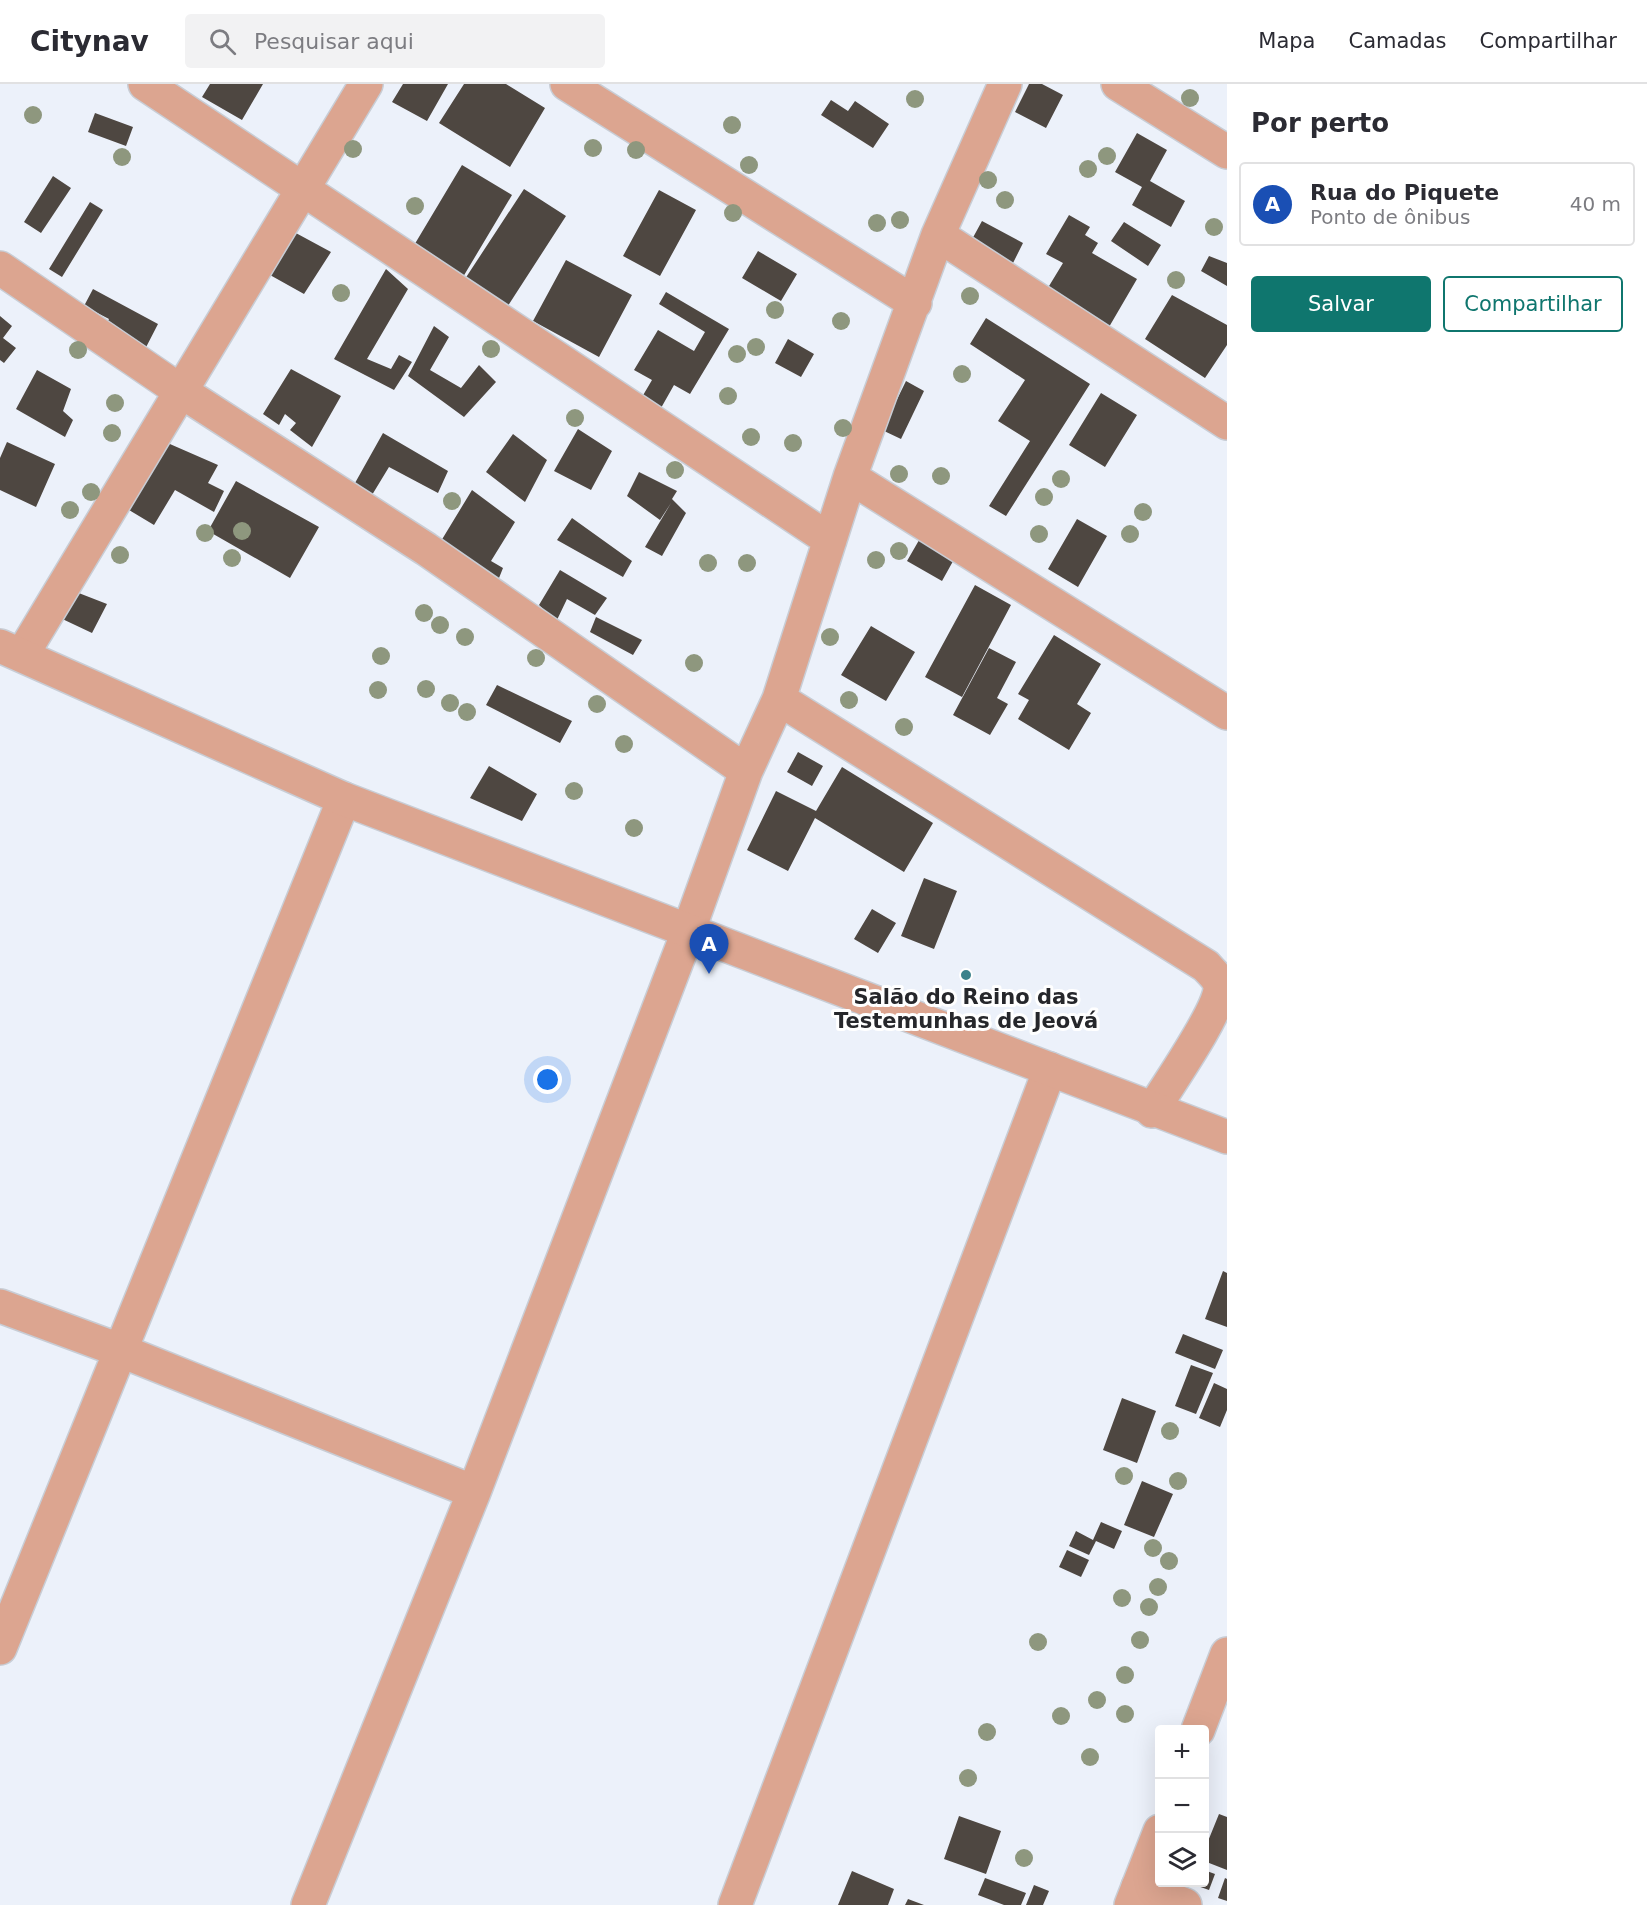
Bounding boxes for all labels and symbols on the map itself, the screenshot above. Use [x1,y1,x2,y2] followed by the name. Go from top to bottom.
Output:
[690,924,728,974] pin: A
[959,968,973,982] marker: Salão do Reino das Testemunhas de Jeová
[834,985,1098,1033] place label: Salão do Reino das Testemunhas de Jeová
[533,1065,562,1094] your location

